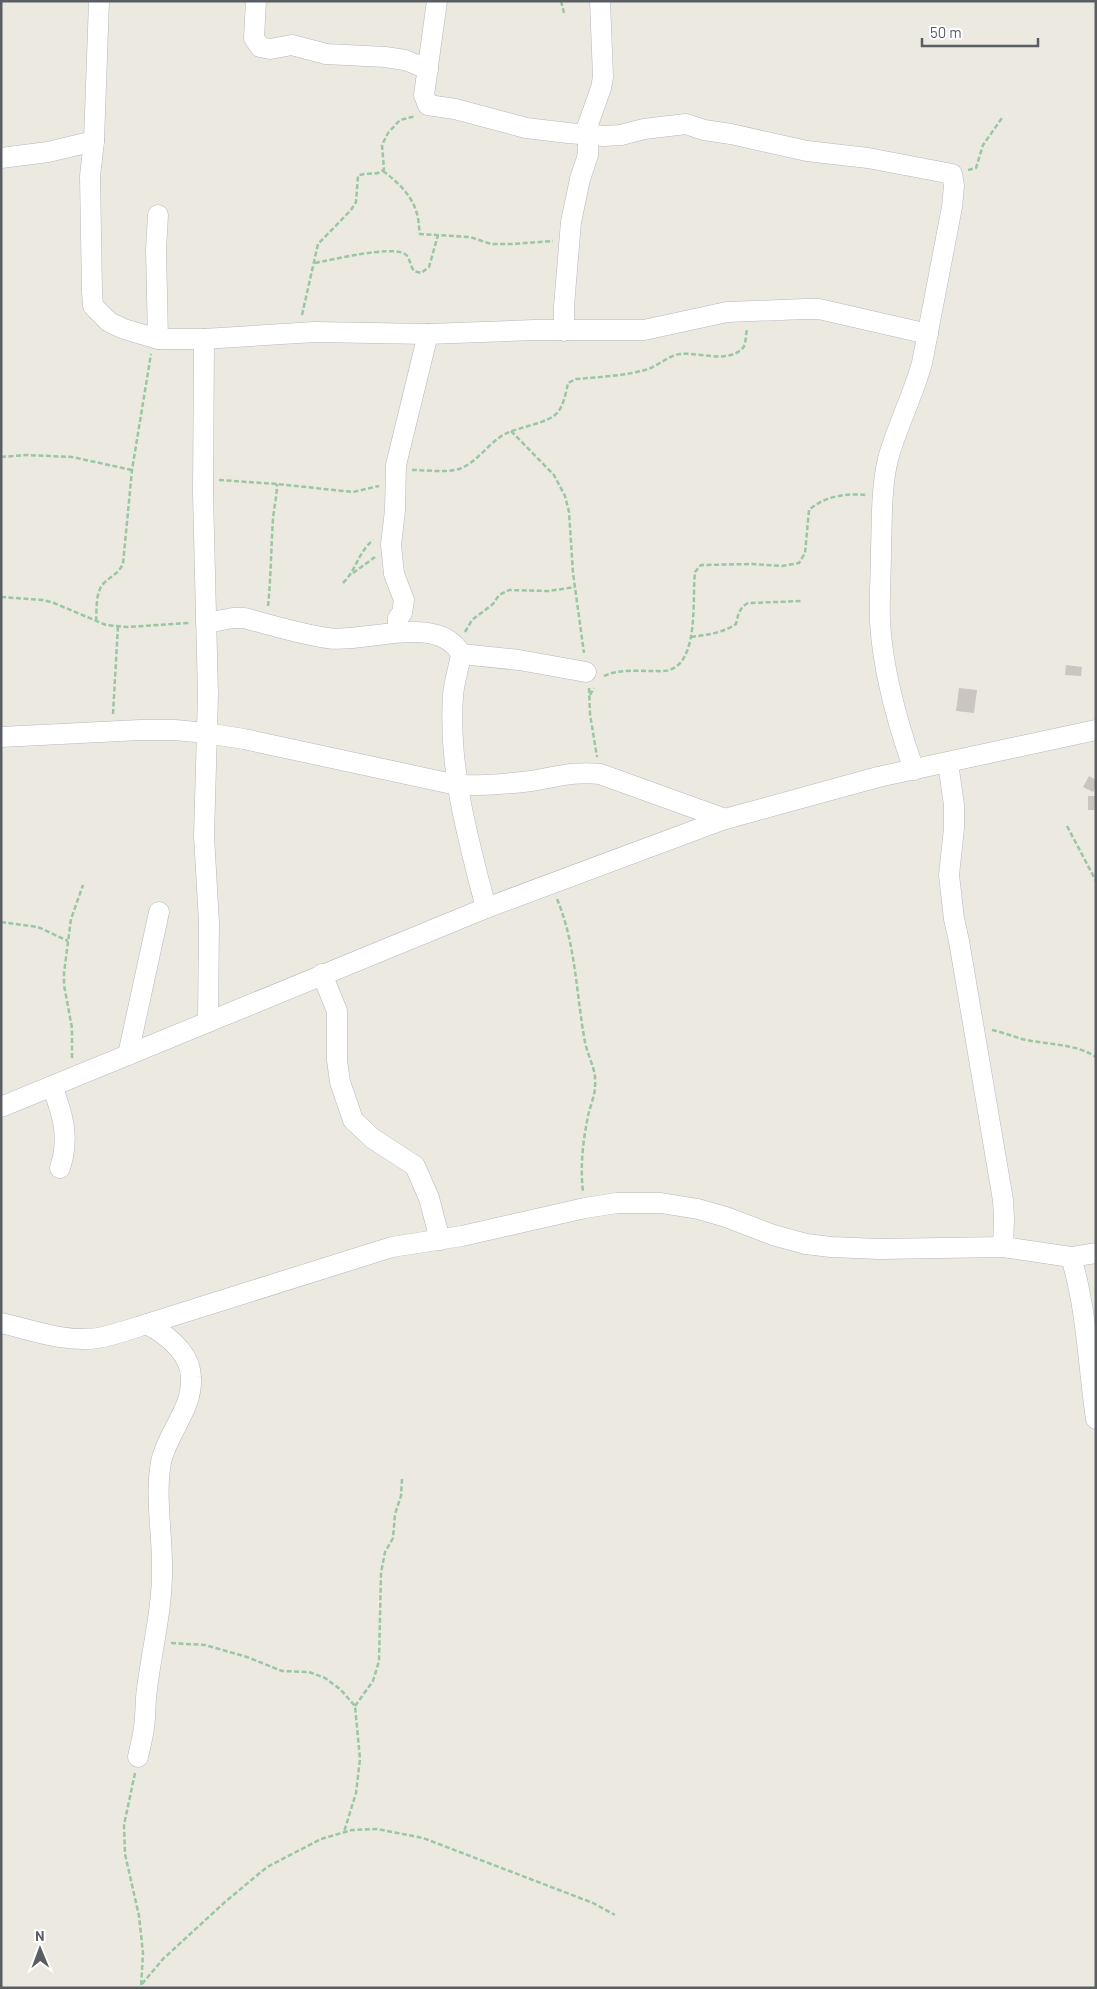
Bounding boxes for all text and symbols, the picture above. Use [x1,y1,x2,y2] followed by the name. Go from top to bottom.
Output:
[922,15,1038,47] scale bar
[930,23,962,41] text: 50 m
[15,1924,65,1974] north arrow
[35,1927,45,1944] text: N

